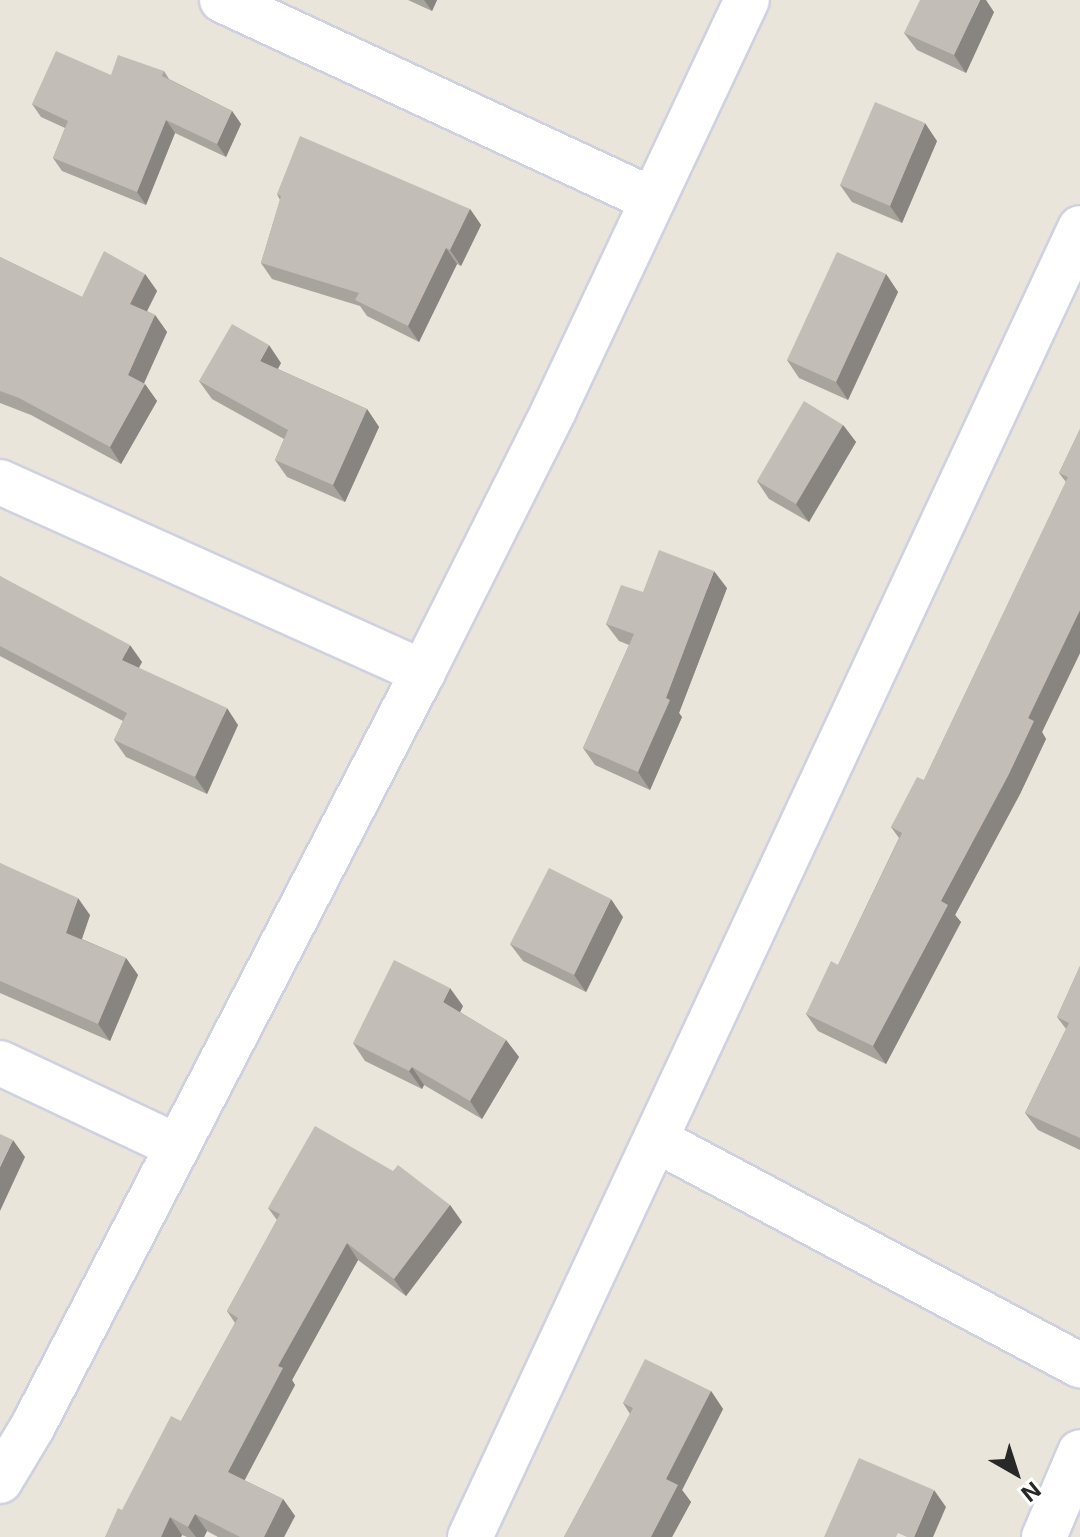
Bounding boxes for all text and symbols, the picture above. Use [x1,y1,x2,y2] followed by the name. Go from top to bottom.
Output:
[976,1433,1056,1513] north arrow
[1016,1476,1046,1507] text: N

